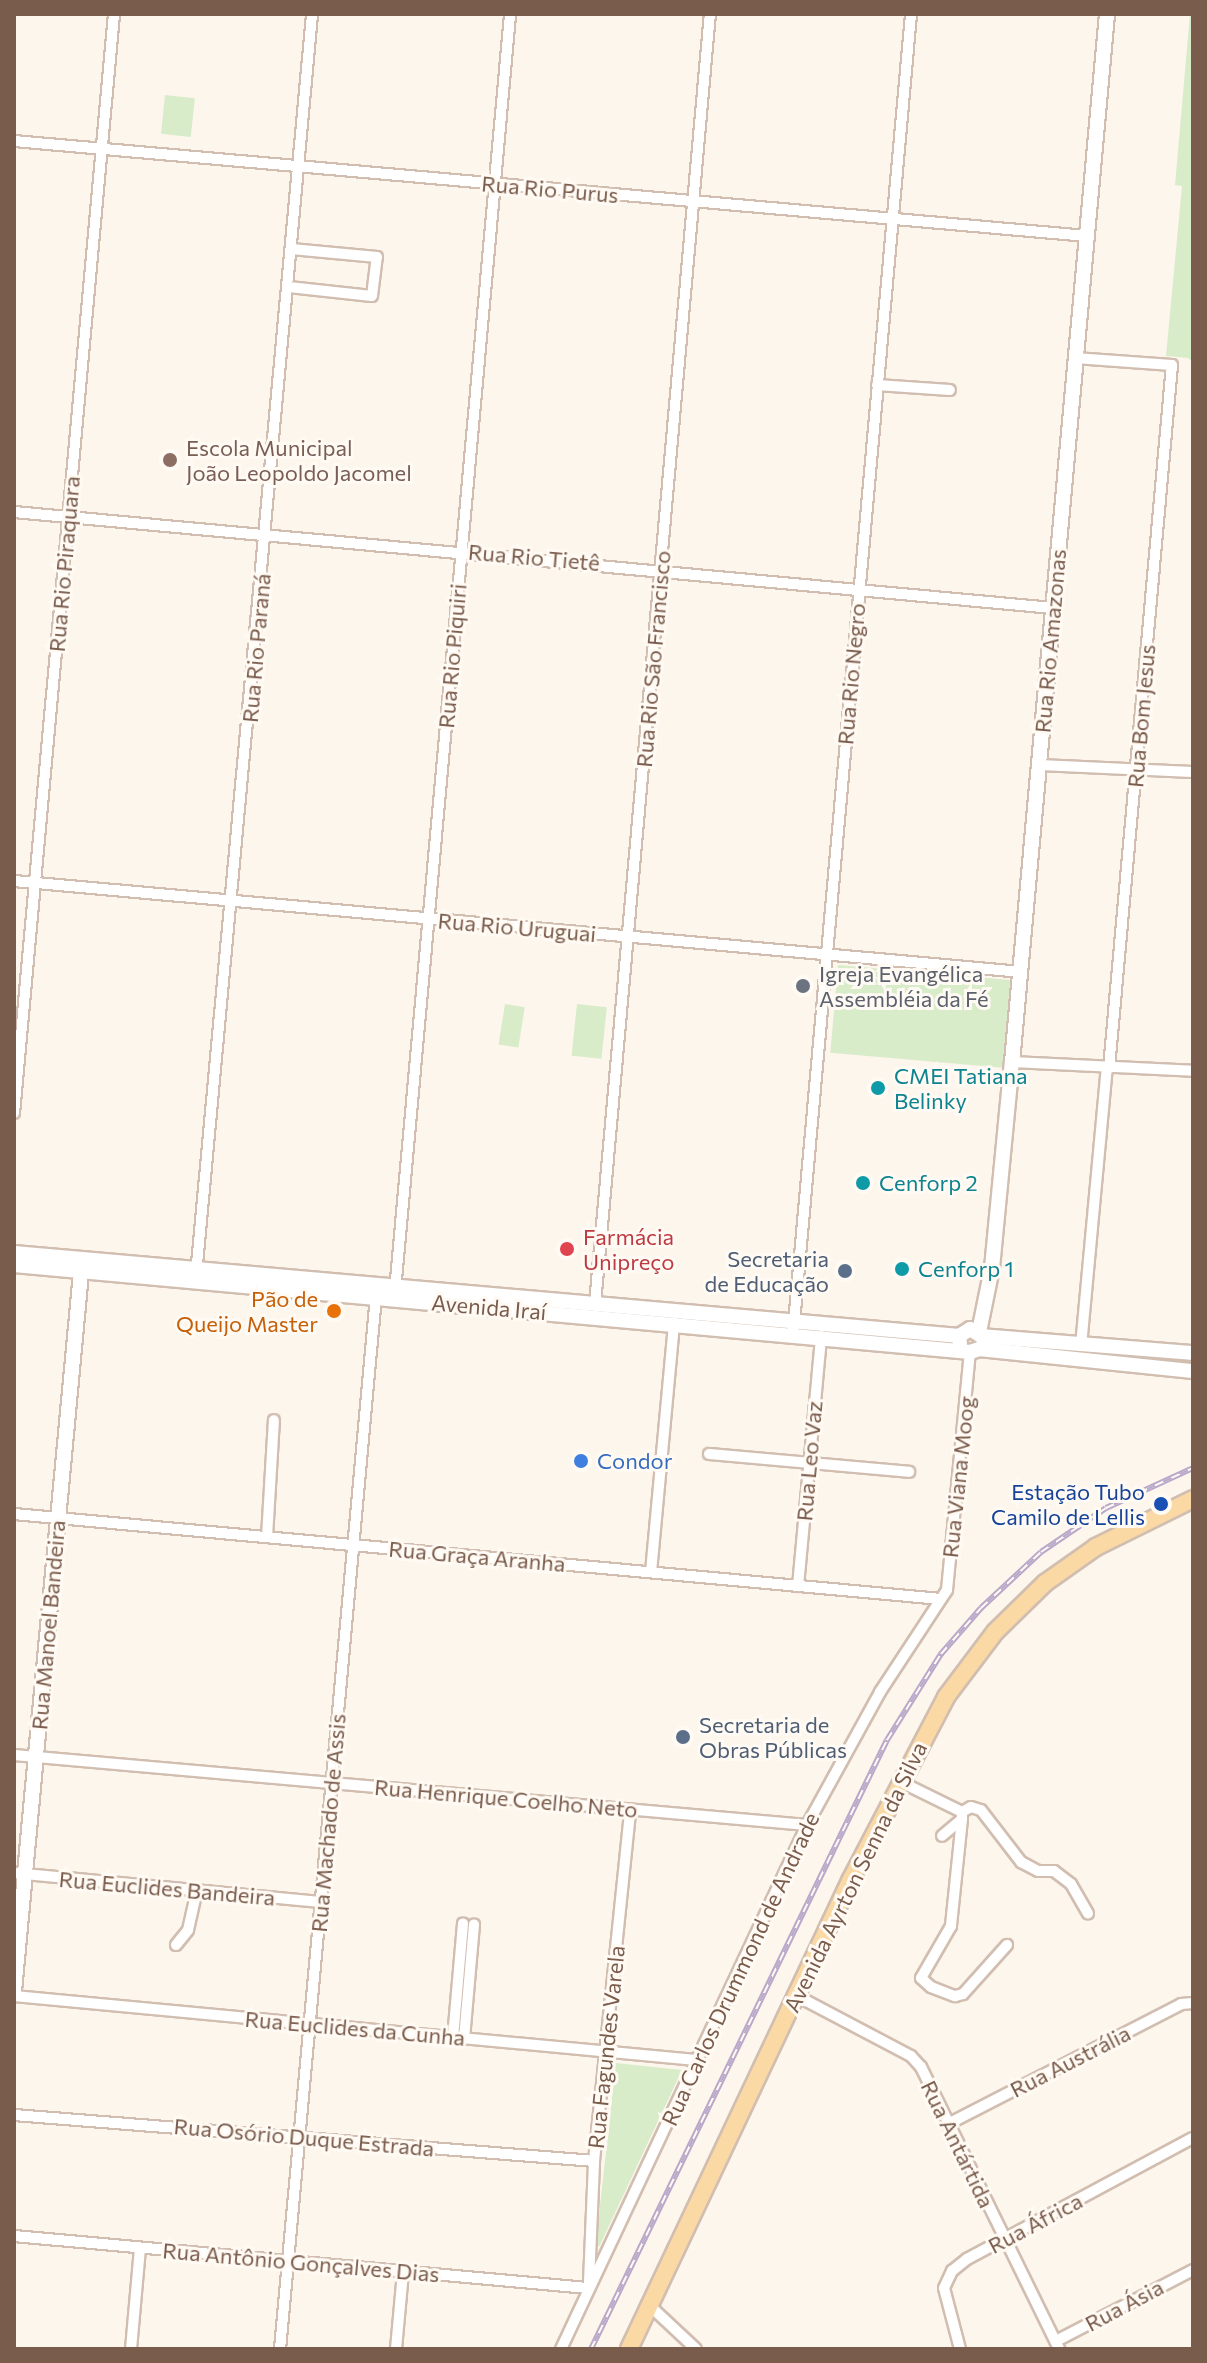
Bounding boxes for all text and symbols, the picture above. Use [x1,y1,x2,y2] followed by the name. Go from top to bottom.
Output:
[480,170,620,208] street label: Rua Rio Purus
[186,434,412,486] place label: Escola Municipal João Leopoldo Jacomel
[161,451,179,469] marker: Escola Municipal João Leopoldo Jacomel
[43,475,85,653] street label: Rua Rio Piraquara
[467,538,601,576] street label: Rua Rio Tietê
[1029,548,1071,734] street label: Rua Rio Amazonas
[630,549,676,769] street label: Rua Rio São Francisco
[236,572,276,724] street label: Rua Rio Paraná
[433,583,471,729] street label: Rua Rio Piquiri
[832,602,870,746] street label: Rua Rio Negro
[1122,643,1160,789] street label: Rua Bom Jesus
[437,907,597,947] street label: Rua Rio Uruguai
[819,960,989,1012] place label: Igreja Evangélica Assembléia da Fé
[794,977,812,995] marker: Igreja Evangélica Assembléia da Fé
[894,1062,1028,1114] place label: CMEI Tatiana Belinky
[869,1079,887,1097] marker: CMEI Tatiana Belinky
[879,1170,978,1196] place label: Cenforp 2
[854,1174,872,1192] marker: Cenforp 2
[583,1223,674,1274] place label: Farmácia Unipreço
[558,1240,576,1258] marker: Farmácia Unipreço
[705,1245,829,1296] place label: Secretaria de Educação
[918,1256,1014,1282] place label: Cenforp 1
[893,1260,911,1278] marker: Cenforp 1
[836,1262,854,1280] marker: Secretaria de Educação
[176,1285,318,1336] place label: Pão de Queijo Master
[430,1289,548,1325] street label: Avenida Iraí
[325,1302,343,1320] marker: Pão de Queijo Master
[936,1395,980,1559] street label: Rua Viana Moog
[791,1400,827,1522] street label: Rua Leo Vaz
[597,1448,672,1474] place label: Condor
[572,1452,590,1470] marker: Condor
[991,1478,1145,1530] place label: Estação Tubo Camilo de Lellis
[1152,1495,1170,1513] marker: Estação Tubo Camilo de Lellis
[26,1519,70,1731] street label: Rua Manoel Bandeira
[387,1535,567,1577] street label: Rua Graça Aranha
[699,1711,847,1762] place label: Secretaria de Obras Públicas
[305,1713,351,1933] street label: Rua Machado de Assis
[674,1728,692,1746] marker: Secretaria de Obras Públicas
[778,1738,932,2016] street label: Avenida Ayrton Senna da Silva
[373,1773,639,1823] street label: Rua Henrique Coelho Neto
[656,1808,824,2130] street label: Rua Carlos Drummond de Andrade
[58,1865,276,1911] street label: Rua Euclides Bandeira
[582,1944,630,2150] street label: Rua Fagundes Varela
[244,2005,466,2051] street label: Rua Euclides da Cunha
[1005,2019,1135,2103] street label: Rua Austrália
[916,2076,1000,2212] street label: Rua Antártida
[173,2112,435,2162] street label: Rua Osório Duque Estrada
[983,2187,1087,2259] street label: Rua África
[161,2237,441,2287] street label: Rua Antônio Gonçalves Dias
[1080,2273,1168,2337] street label: Rua Ásia

